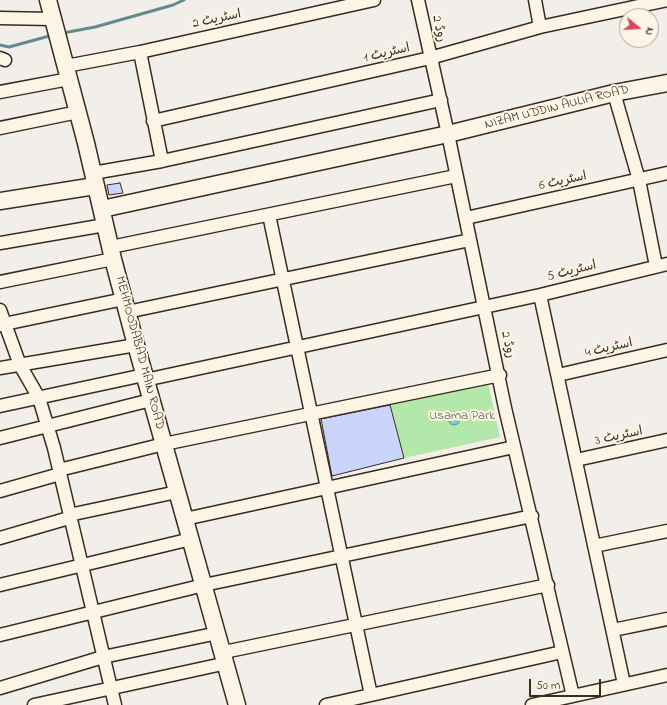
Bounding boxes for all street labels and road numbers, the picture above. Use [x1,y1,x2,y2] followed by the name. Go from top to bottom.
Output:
[191,7,243,33] street label: اسٹریٹ 2
[428,14,448,44] street label: روڈ 2
[362,41,412,67] street label: اسٹریٹ 1
[483,83,631,133] street label: NIZAM UDDIN AULIA ROAD
[538,169,588,195] street label: اسٹریٹ 6
[546,258,598,286] street label: اسٹریٹ 5
[111,275,167,431] street label: MEHMOODABAD MAIN ROAD
[496,330,518,360] street label: روڈ 2
[584,336,634,362] street label: اسٹریٹ 4
[594,424,644,450] street label: اسٹریٹ 3

